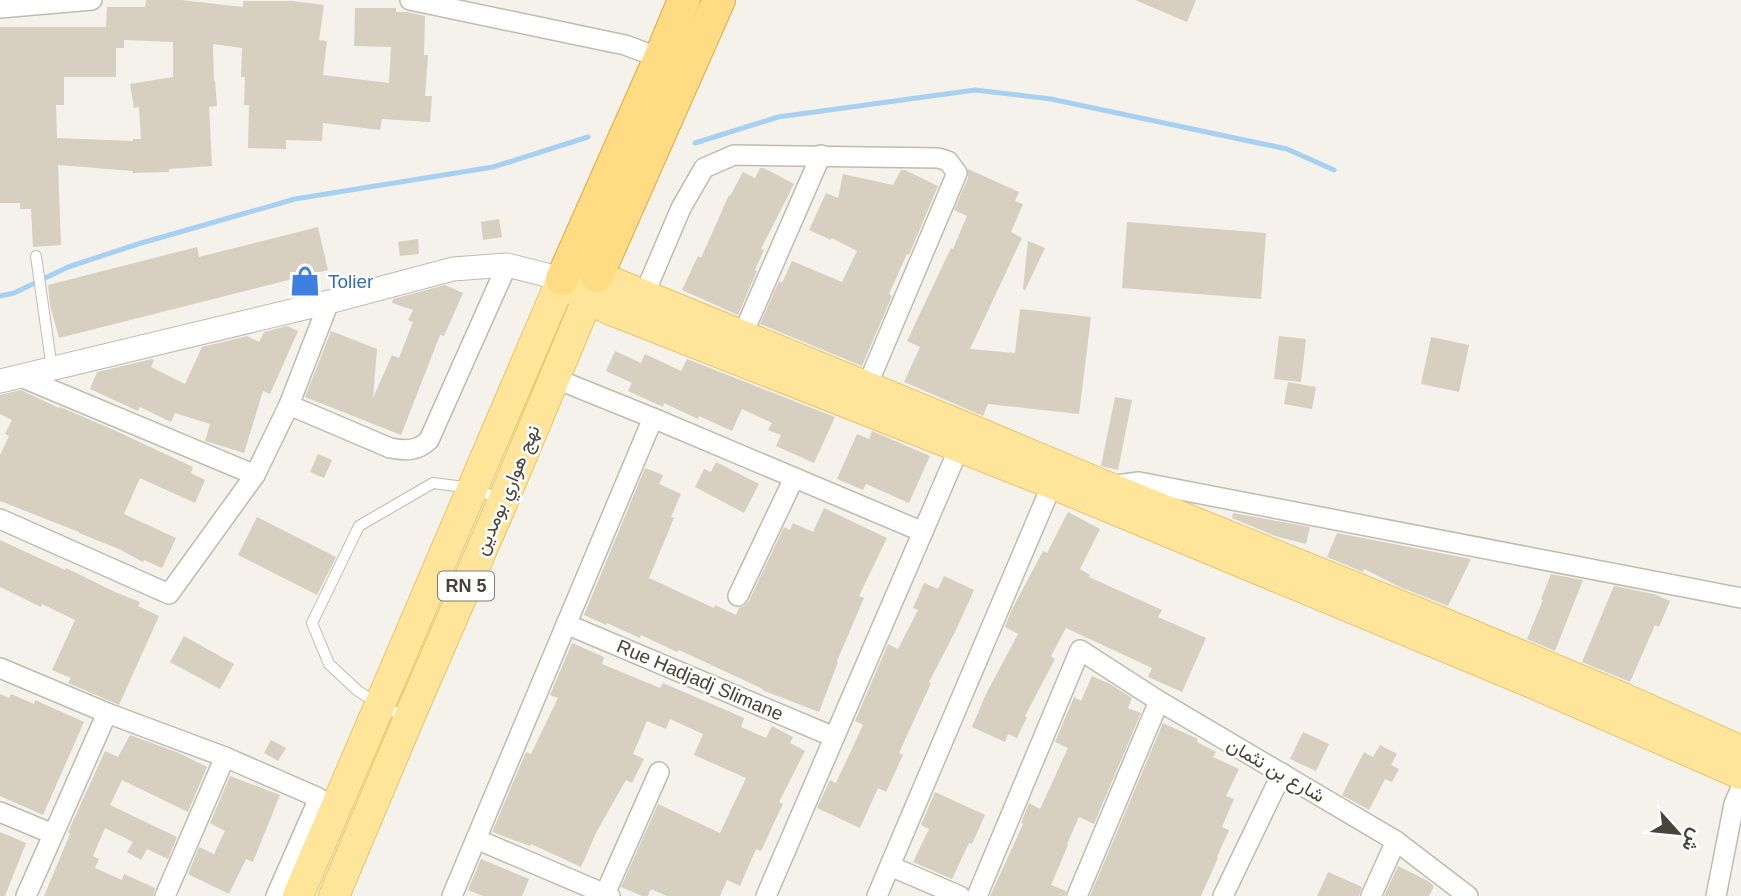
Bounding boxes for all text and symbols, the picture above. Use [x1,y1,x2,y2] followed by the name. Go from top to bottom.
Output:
[288,264,322,298] shop icon: Tolier
[328,271,374,292] place label: Tolier
[470,422,548,560] street label: نهج هواري بومدين
[438,572,494,600] road number: RN 5
[614,635,786,725] street label: Rue Hadjadj Slimane
[1223,734,1328,808] street label: شارع بن نثمان
[1643,798,1713,868] north arrow
[1677,825,1707,856] text: ش

